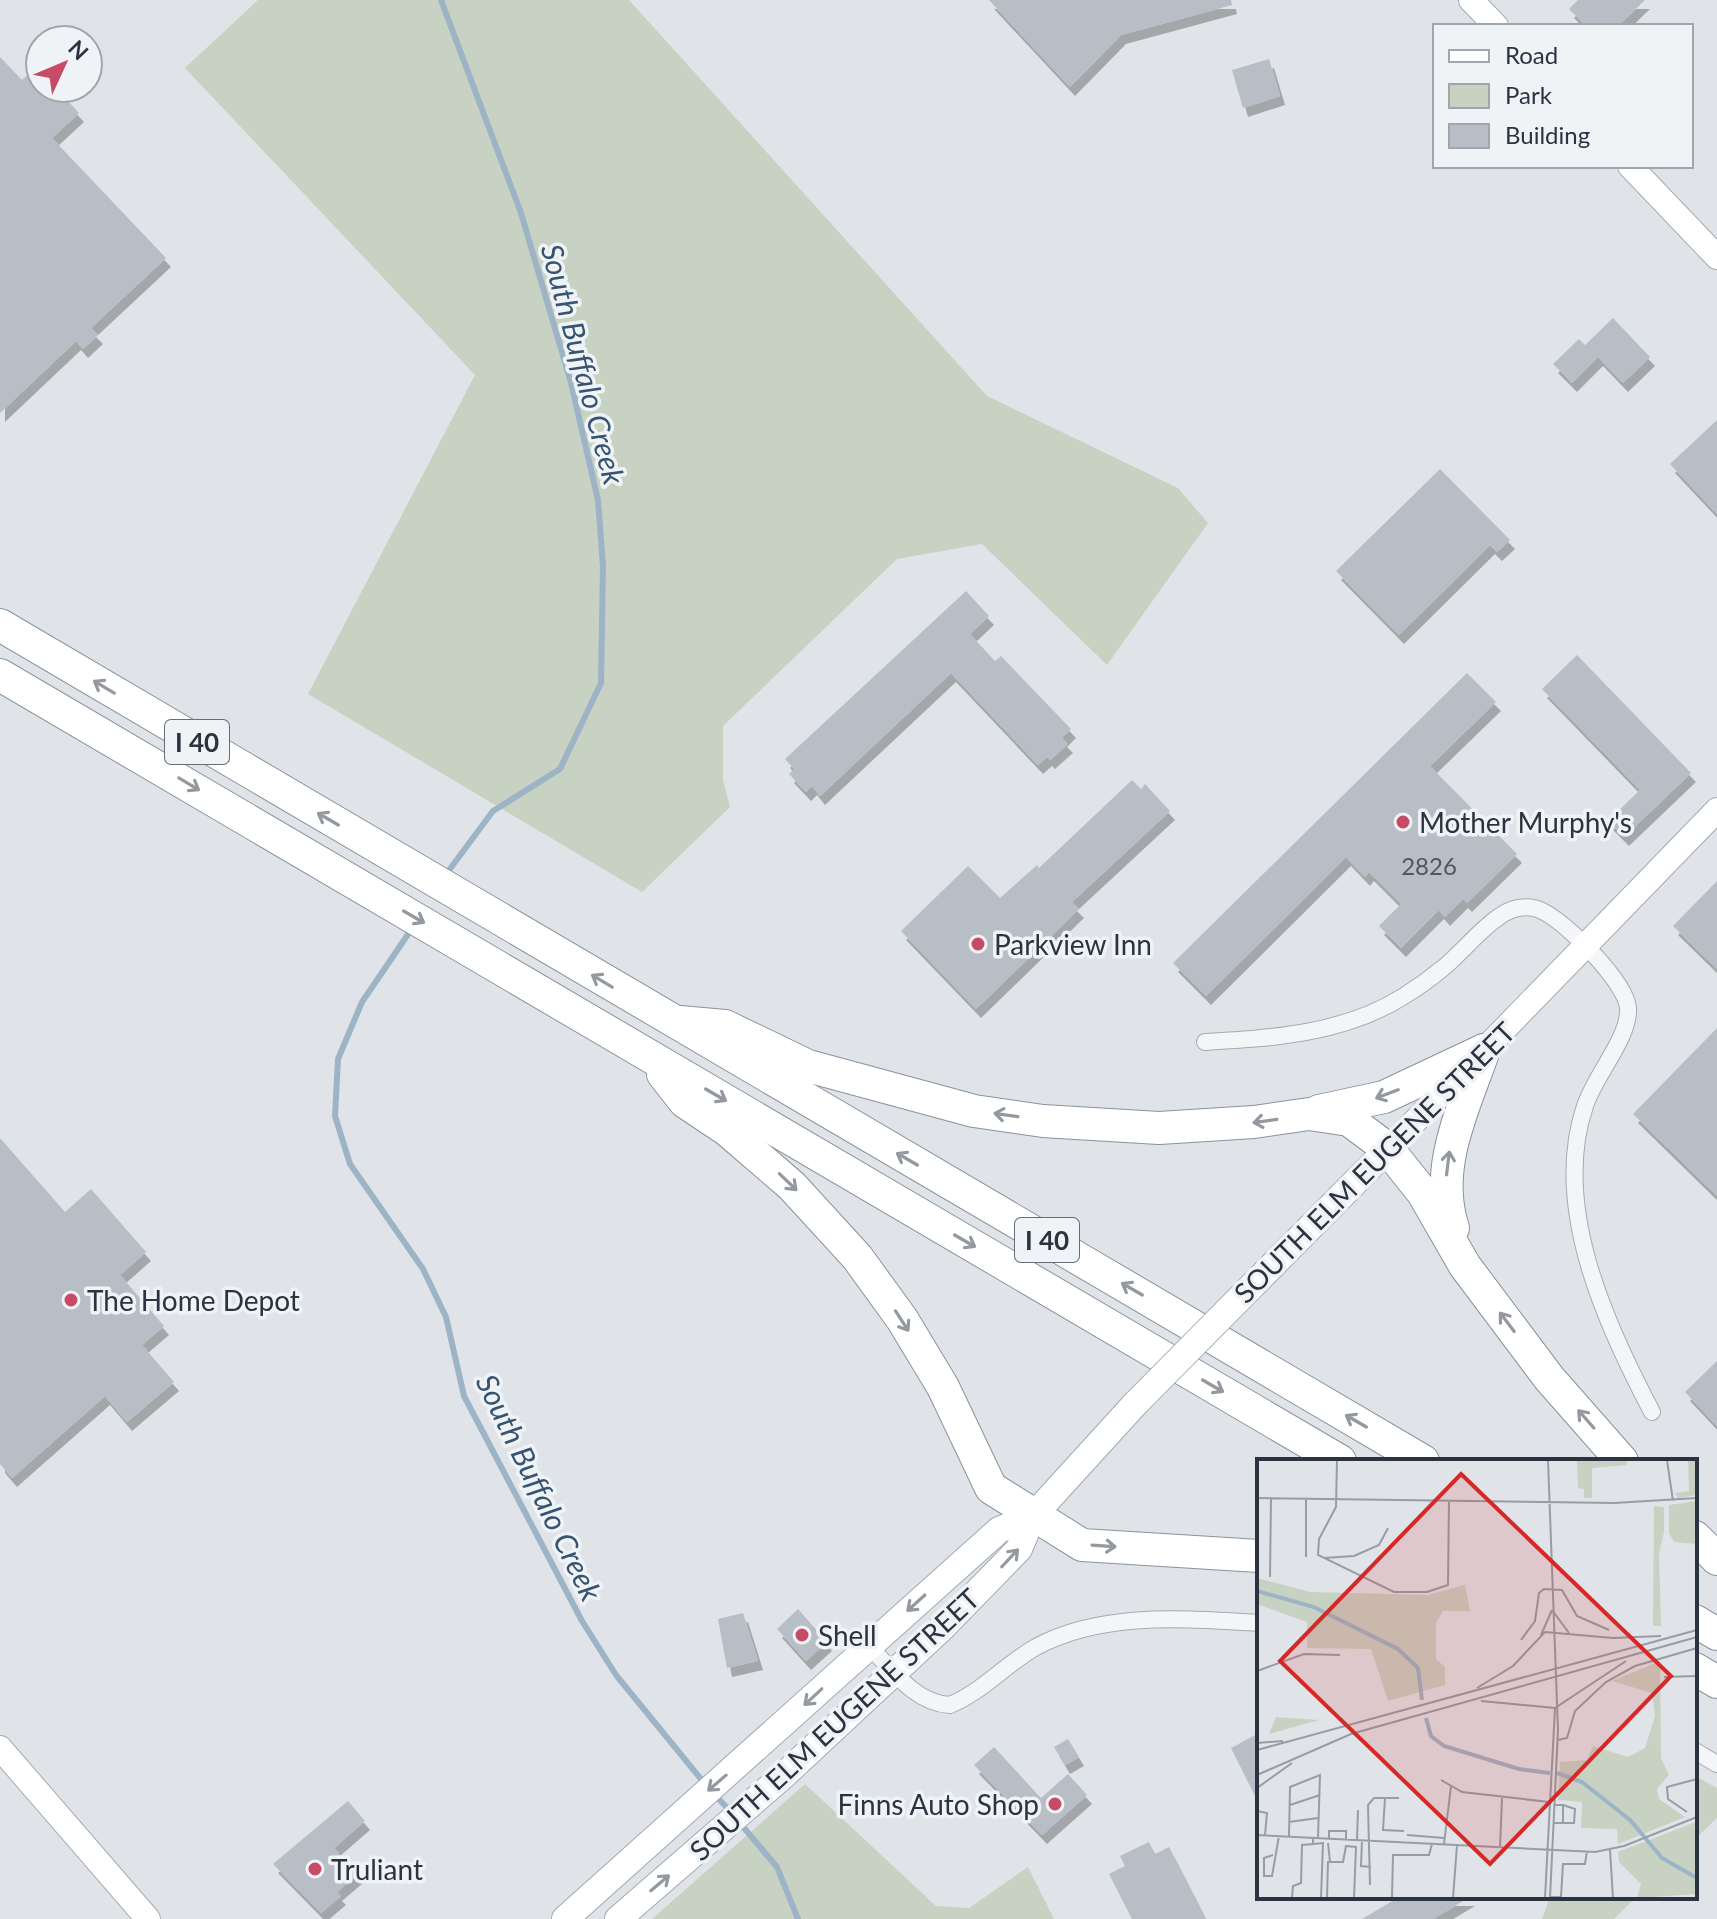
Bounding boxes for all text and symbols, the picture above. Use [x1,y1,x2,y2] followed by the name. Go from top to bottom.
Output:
[24,24,104,104] north arrow
[1433,24,1693,168] legend
[63,34,94,65] text: N
[1505,40,1558,69] text: Road
[1505,80,1553,109] text: Park
[1505,120,1590,149] text: Building
[535,240,634,489] water label: South Buffalo Creek
[93,678,116,694] one-way arrow
[165,720,229,764] road number: I 40
[177,776,200,792] one-way arrow
[1419,805,1632,839] place label: Mother Murphy's
[317,811,340,827] one-way arrow
[1394,813,1412,831] marker: Mother Murphy's
[1401,851,1457,880] house number: 2826
[402,909,425,925] one-way arrow
[994,927,1152,961] place label: Parkview Inn
[969,935,987,953] marker: Parkview Inn
[591,972,614,988] one-way arrow
[1226,1014,1522,1310] street label: SOUTH ELM EUGENE STREET
[704,1087,727,1103] one-way arrow
[1375,1088,1400,1102] one-way arrow
[993,1108,1019,1123] one-way arrow
[1253,1114,1278,1129] one-way arrow
[896,1151,919,1167] one-way arrow
[1441,1151,1456,1176] one-way arrow
[778,1173,798,1192] one-way arrow
[1015,1218,1079,1262] road number: I 40
[953,1233,976,1249] one-way arrow
[1120,1281,1144,1296] one-way arrow
[87,1283,300,1317] place label: The Home Depot
[62,1291,80,1309] marker: The Home Depot
[895,1309,911,1332] one-way arrow
[1499,1312,1516,1333] one-way arrow
[470,1368,611,1607] water label: South Buffalo Creek
[1201,1378,1224,1394] one-way arrow
[1577,1410,1595,1430] one-way arrow
[1344,1413,1367,1429] one-way arrow
[1257,1459,1697,1899] inset map
[1090,1539,1117,1554] one-way arrow
[1000,1548,1019,1568] one-way arrow
[682,1581,986,1867] street label: SOUTH ELM EUGENE STREET
[907,1594,927,1612] one-way arrow
[818,1618,877,1652] place label: Shell
[793,1626,811,1644] marker: Shell
[803,1687,823,1706] one-way arrow
[708,1774,728,1792] one-way arrow
[838,1787,1039,1821] place label: Finns Auto Shop
[1046,1795,1064,1813] marker: Finns Auto Shop
[331,1852,423,1886] place label: Truliant
[306,1860,324,1878] marker: Truliant
[650,1875,670,1893] one-way arrow

